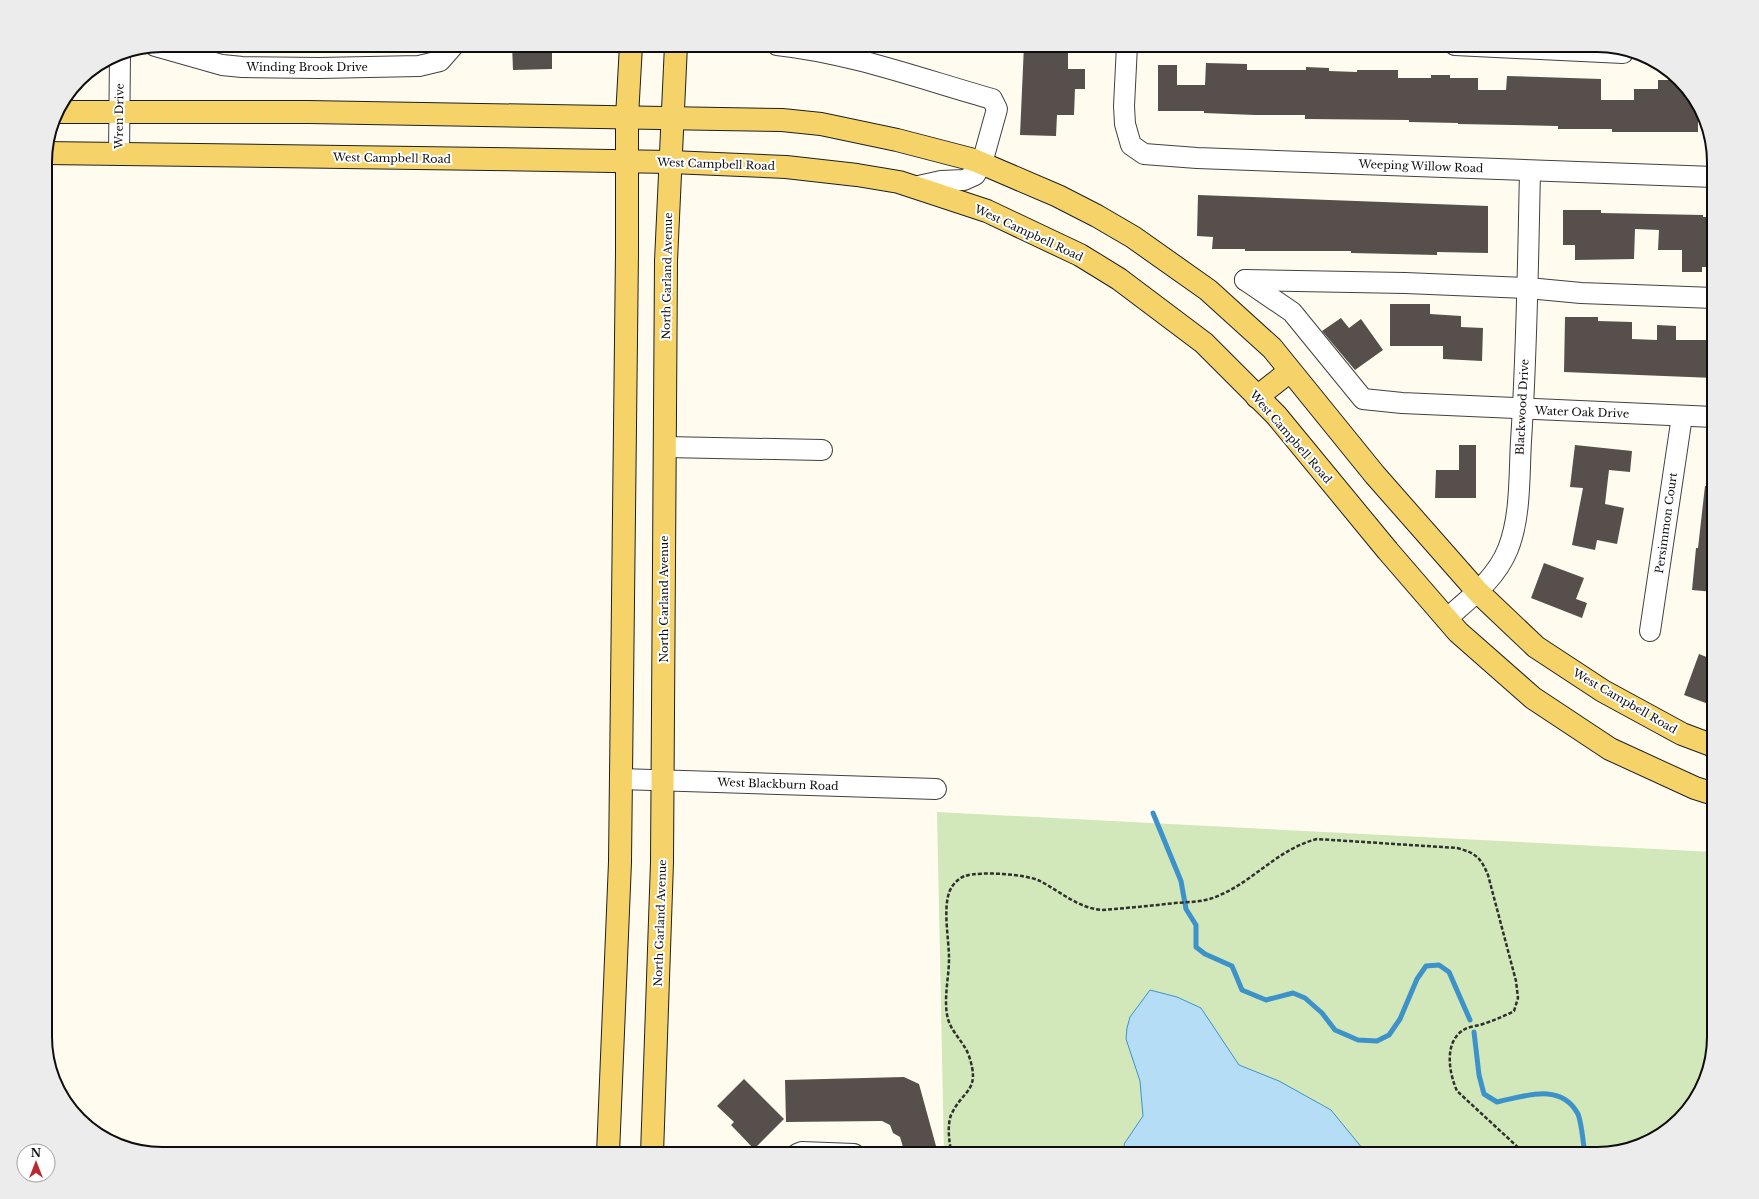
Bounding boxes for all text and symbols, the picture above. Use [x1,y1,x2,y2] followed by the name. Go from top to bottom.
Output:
[245,60,368,74] street label: Winding Brook Drive
[111,83,127,150] street label: Wren Drive
[332,150,452,166] street label: West Campbell Road
[656,155,776,173] street label: West Campbell Road
[1357,157,1484,175] street label: Weeping Willow Road
[972,201,1086,265] street label: West Campbell Road
[659,212,675,340] street label: North Garland Avenue
[1512,359,1532,455] street label: Blackwood Drive
[1246,387,1335,487] street label: West Campbell Road
[1534,403,1629,421] street label: Water Oak Drive
[1652,471,1680,574] street label: Persimmon Court
[657,535,671,663] street label: North Garland Avenue
[1570,665,1680,737] street label: West Campbell Road
[716,775,839,793] street label: West Blackburn Road
[651,859,669,987] street label: North Garland Avenue
[16,1143,56,1183] north arrow
[31,1146,42,1160] text: N

